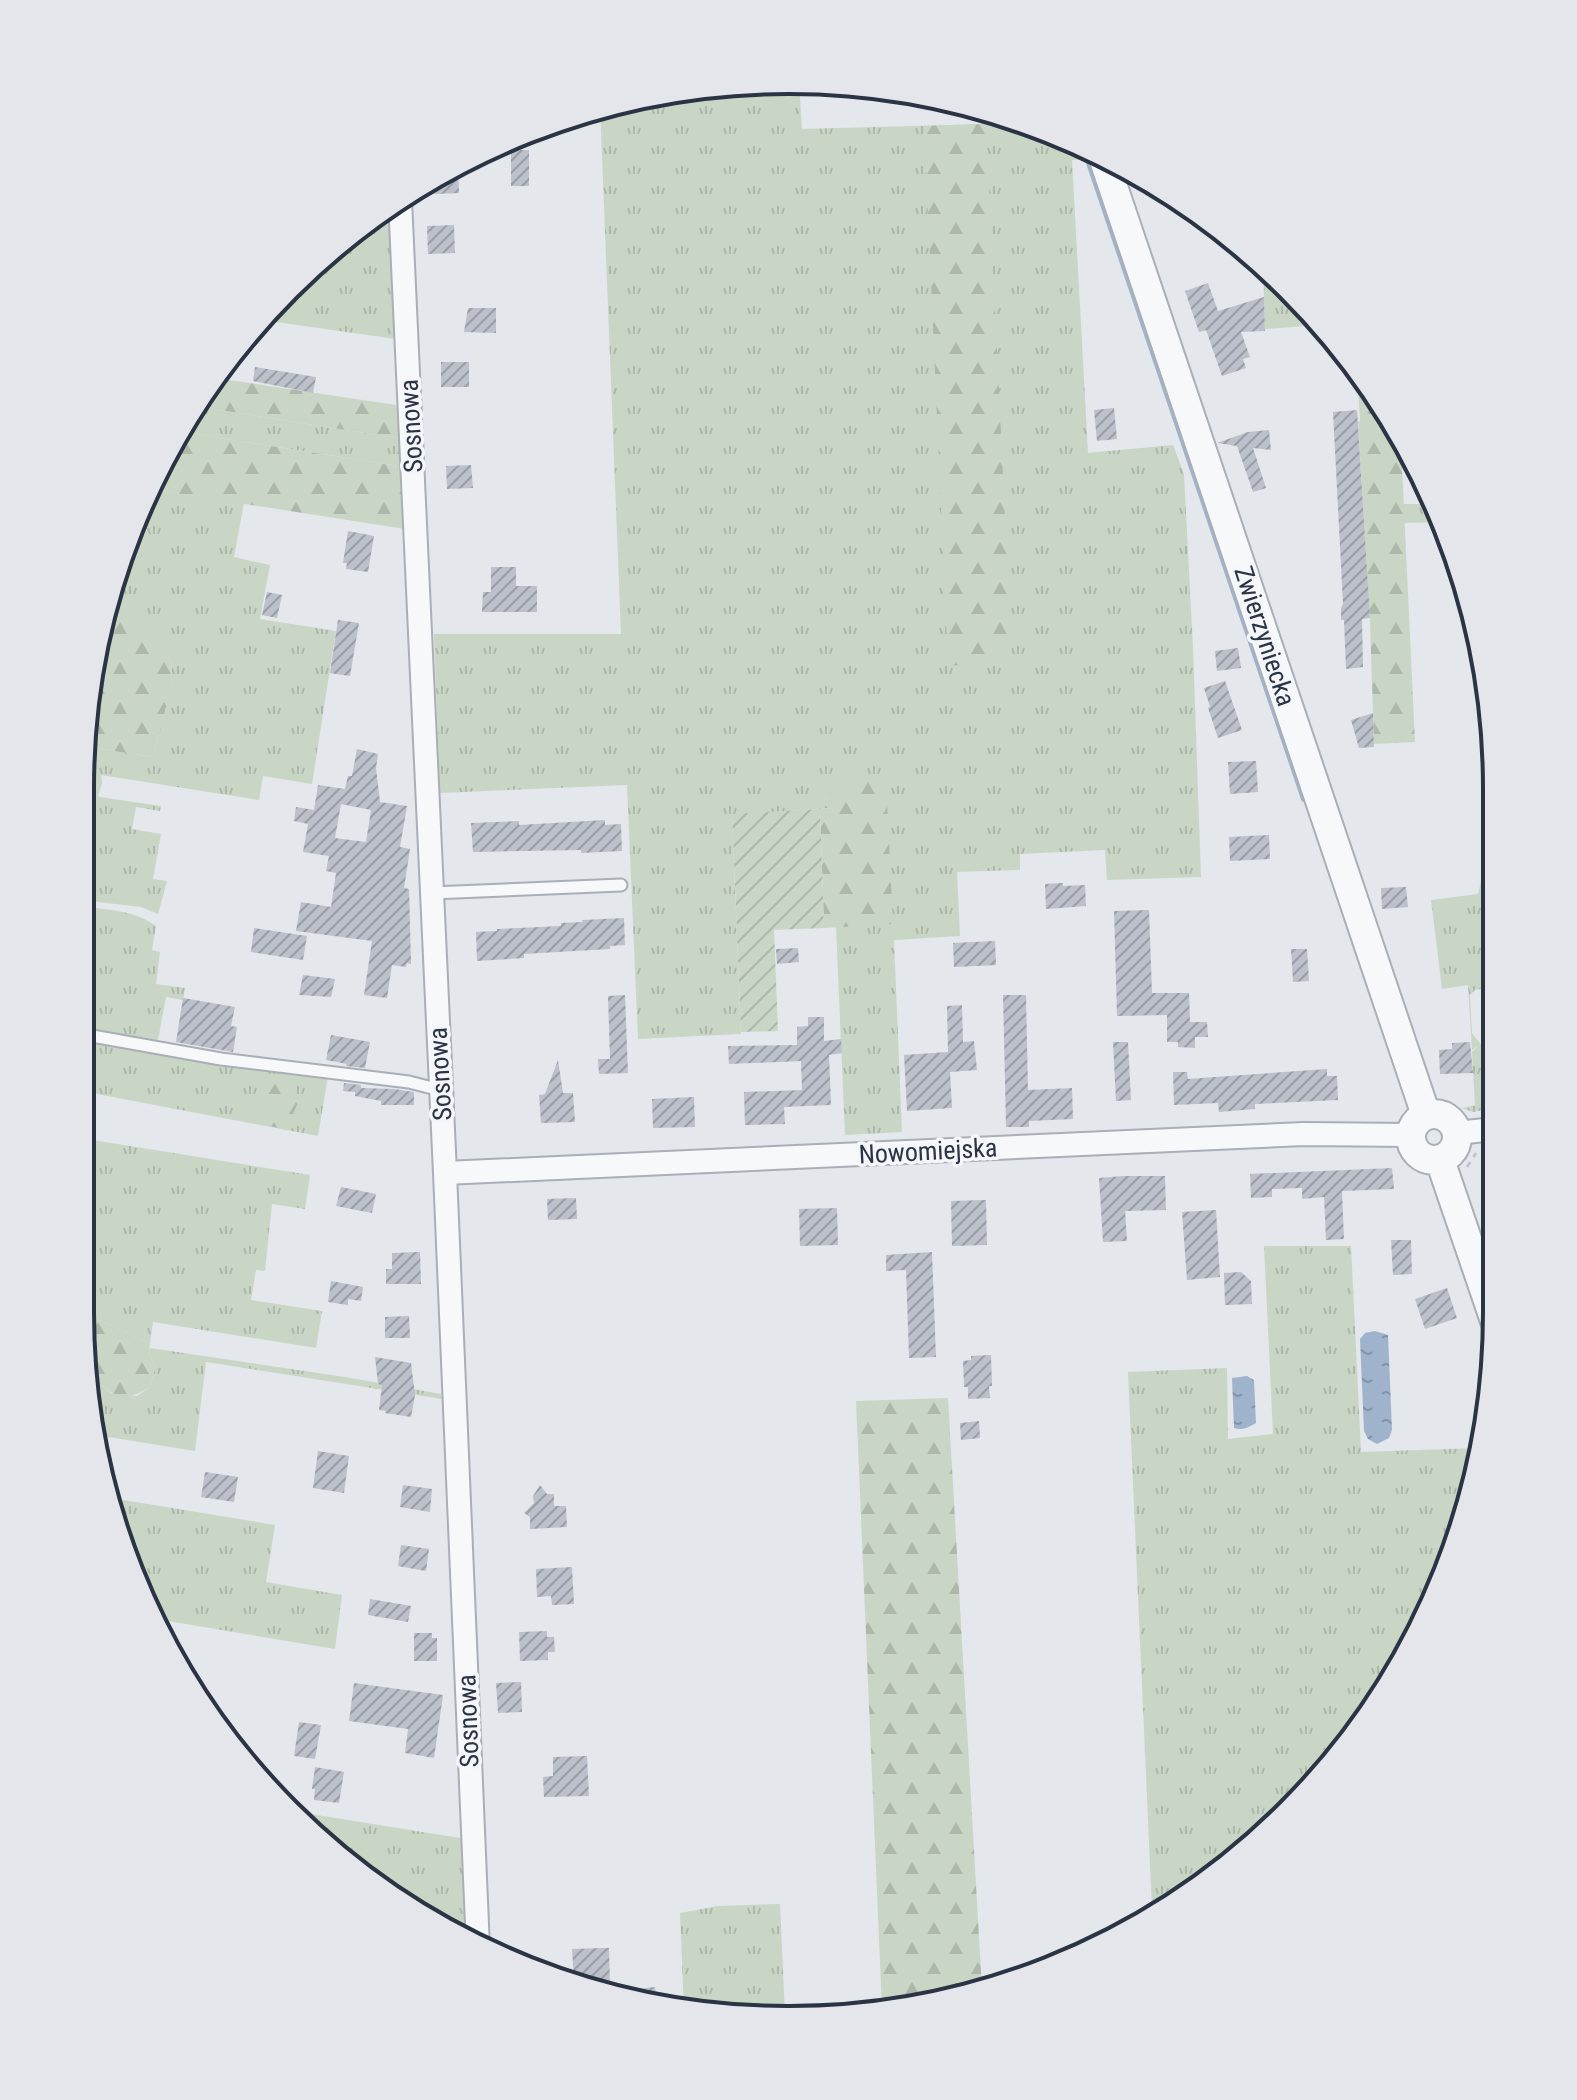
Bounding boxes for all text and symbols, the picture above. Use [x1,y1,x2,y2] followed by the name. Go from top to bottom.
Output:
[394,379,428,473] street label: Sosnowa
[1228,562,1302,710] street label: Zwierzyniecka
[423,1027,457,1121] street label: Sosnowa
[858,1132,998,1170] street label: Nowomiejska
[451,1674,485,1768] street label: Sosnowa

